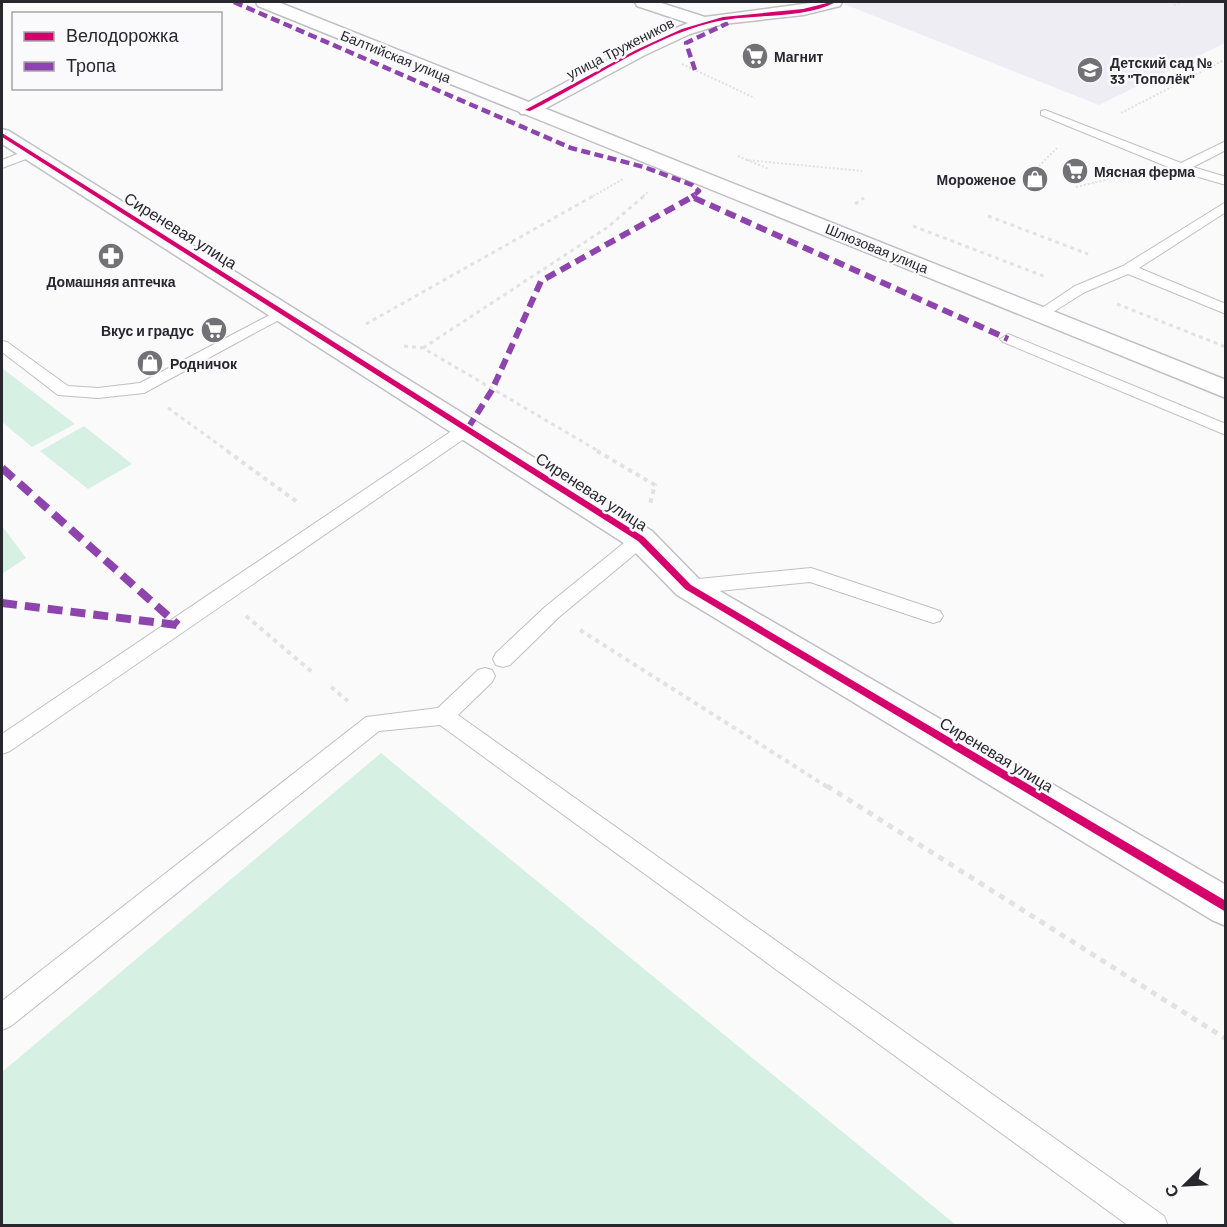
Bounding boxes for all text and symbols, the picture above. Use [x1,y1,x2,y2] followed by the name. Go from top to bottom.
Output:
[12,12,222,90] legend
[564,14,676,82] street label: улица Тружеников
[66,24,179,46] text: Велодорожка
[338,26,454,86] street label: Балтийская улица
[740,41,770,71] supermarket icon: Магнит
[774,48,824,65] place label: Магнит
[66,54,117,76] text: Тропа
[1110,54,1212,87] place label: Детский сад № 33 "Тополёк"
[1075,55,1105,85] school or university icon: Детский сад № 33 "Тополёк"
[1060,156,1090,186] supermarket icon: Мясная ферма
[1094,163,1195,180] place label: Мясная ферма
[1020,164,1050,194] shop icon: Мороженое
[937,171,1016,188] place label: Мороженое
[121,188,241,272] street label: Сиреневая улица
[823,220,931,276] street label: Шлюзовая улица
[96,241,126,271] pharmacy icon: Домашняя аптечка
[46,273,176,290] place label: Домашняя аптечка
[199,315,229,345] supermarket icon: Вкус и градус
[101,322,194,339] place label: Вкус и градус
[135,348,165,378] shop icon: Родничок
[170,355,238,372] place label: Родничок
[533,448,651,534] street label: Сиреневая улица
[937,713,1057,795] street label: Сиреневая улица
[1155,1155,1215,1215] north arrow
[1160,1182,1182,1200] text: С

